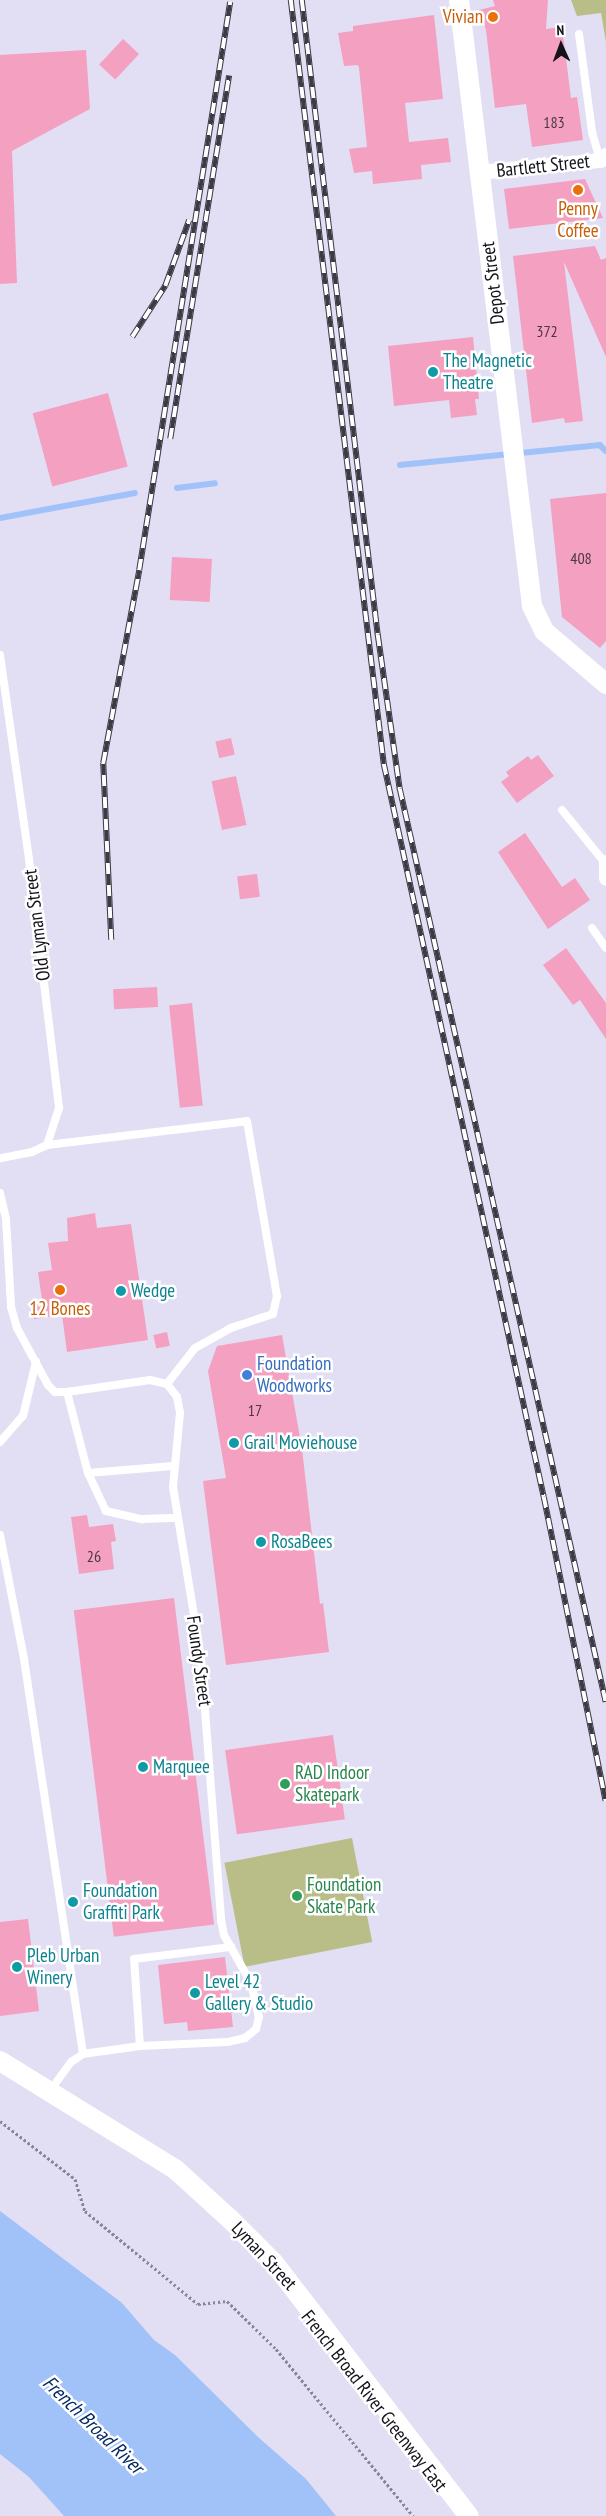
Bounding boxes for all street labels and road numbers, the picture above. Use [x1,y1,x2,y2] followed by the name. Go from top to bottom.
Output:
[495,150,591,182] street label: Bartlett Street
[477,240,509,326] street label: Depot Street
[19,868,55,982] street label: Old Lyman Street
[181,1614,217,1708] street label: Foundy Street
[227,2217,301,2295] street label: Lyman Street
[296,2306,452,2496] street label: French Broad River Greenway East

